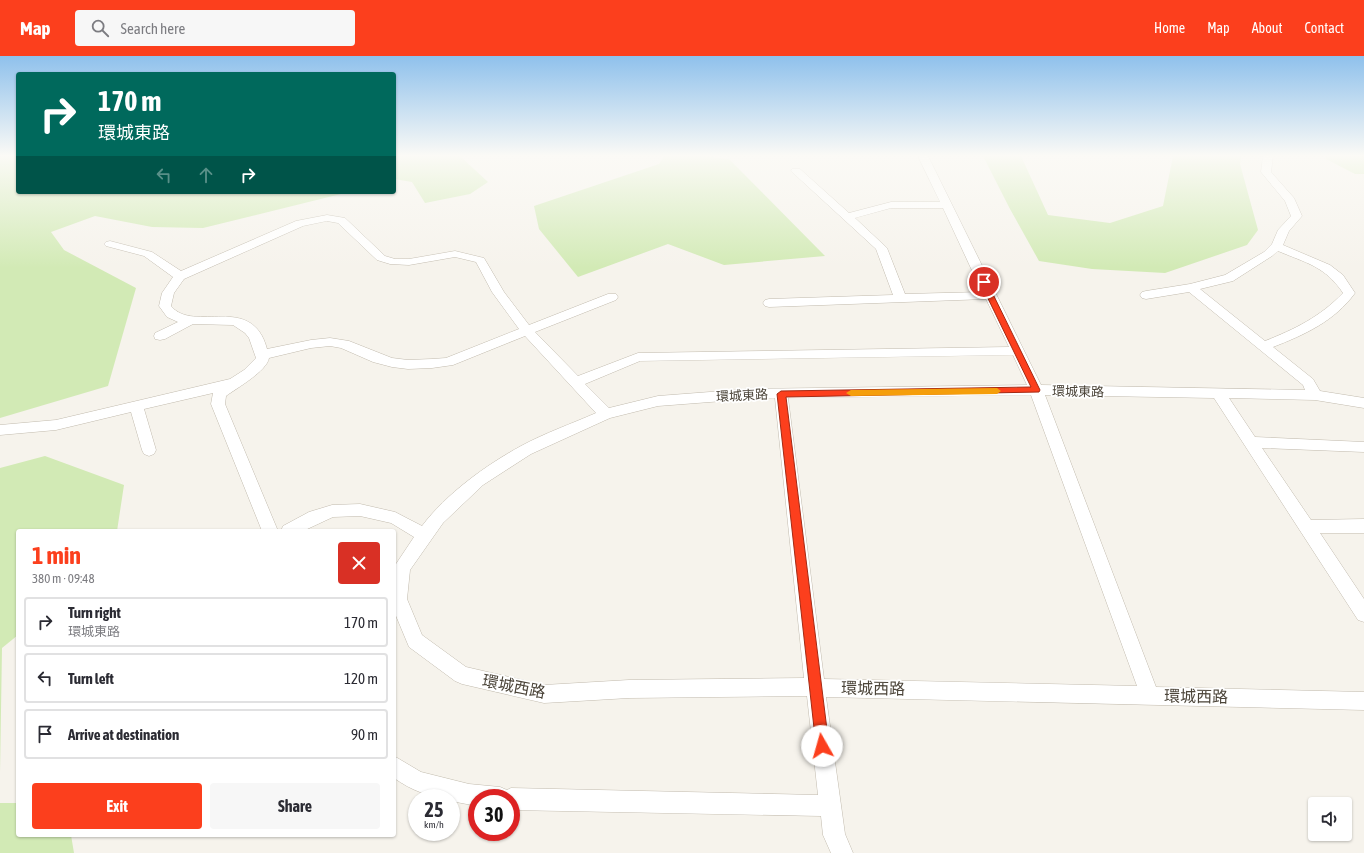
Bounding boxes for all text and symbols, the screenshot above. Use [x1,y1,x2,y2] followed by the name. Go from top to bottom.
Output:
[75,10,355,46] search box
[20,17,51,39] text: Map
[89,17,111,39] icon: search
[121,20,185,37] text: Search here
[1154,20,1185,36] text: Home
[1207,20,1230,36] text: Map
[1252,20,1283,36] text: About
[1305,20,1344,36] text: Contact
[98,85,161,117] text: 170 m
[32,88,84,140] icon: right
[98,122,170,143] text: 環城東路
[153,164,175,186] icon: left
[195,164,217,186] icon: ahead
[237,164,259,186] icon: right
[967,265,1001,299] pin
[973,271,995,293] icon: arrive
[1052,384,1104,399] street label: 環城東路
[716,387,768,404] street label: 環城東路
[32,542,81,569] text: 1 min
[338,542,380,584] button: close
[32,571,95,586] text: 380 m · 09:48
[68,604,121,621] text: Turn right
[34,611,56,633] icon: right
[344,614,378,631] text: 170 m
[68,624,120,639] text: 環城東路
[34,667,56,689] icon: left
[68,670,114,687] text: Turn left
[344,670,378,687] text: 120 m
[481,671,547,701] street label: 環城西路
[841,678,905,698] street label: 環城西路
[1164,686,1228,706] street label: 環城西路
[34,723,56,745] icon: arrive
[801,725,843,767] position arrow
[68,726,179,743] text: Arrive at destination
[351,726,378,743] text: 90 m
[32,783,202,829] button: Exit
[210,783,380,829] button: Share
[468,789,520,841] speed limit sign: 30
[1308,797,1352,841] map controls
[1308,797,1352,841] button: sound
[425,798,443,821] text: 25
[424,819,444,830] text: km/h

